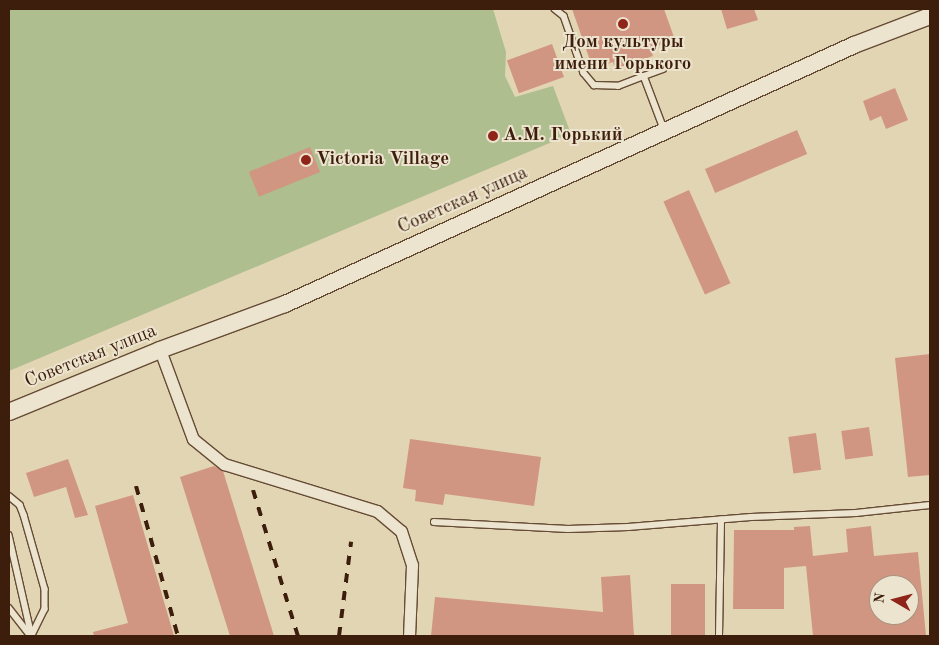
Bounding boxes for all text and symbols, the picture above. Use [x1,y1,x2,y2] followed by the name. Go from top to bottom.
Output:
[617,18,629,30] marker: Дом культуры имени Горького
[555,32,691,76] place label: Дом культуры имени Горького
[503,125,623,147] place label: А.М. Горький
[487,130,499,142] marker: А.М. Горький
[316,149,449,171] place label: Victoria Village
[300,154,312,166] marker: Victoria Village
[394,162,532,240] street label: Советская улица
[22,320,160,394] street label: Советская улица
[869,575,919,625] north arrow
[872,592,888,604] text: N

